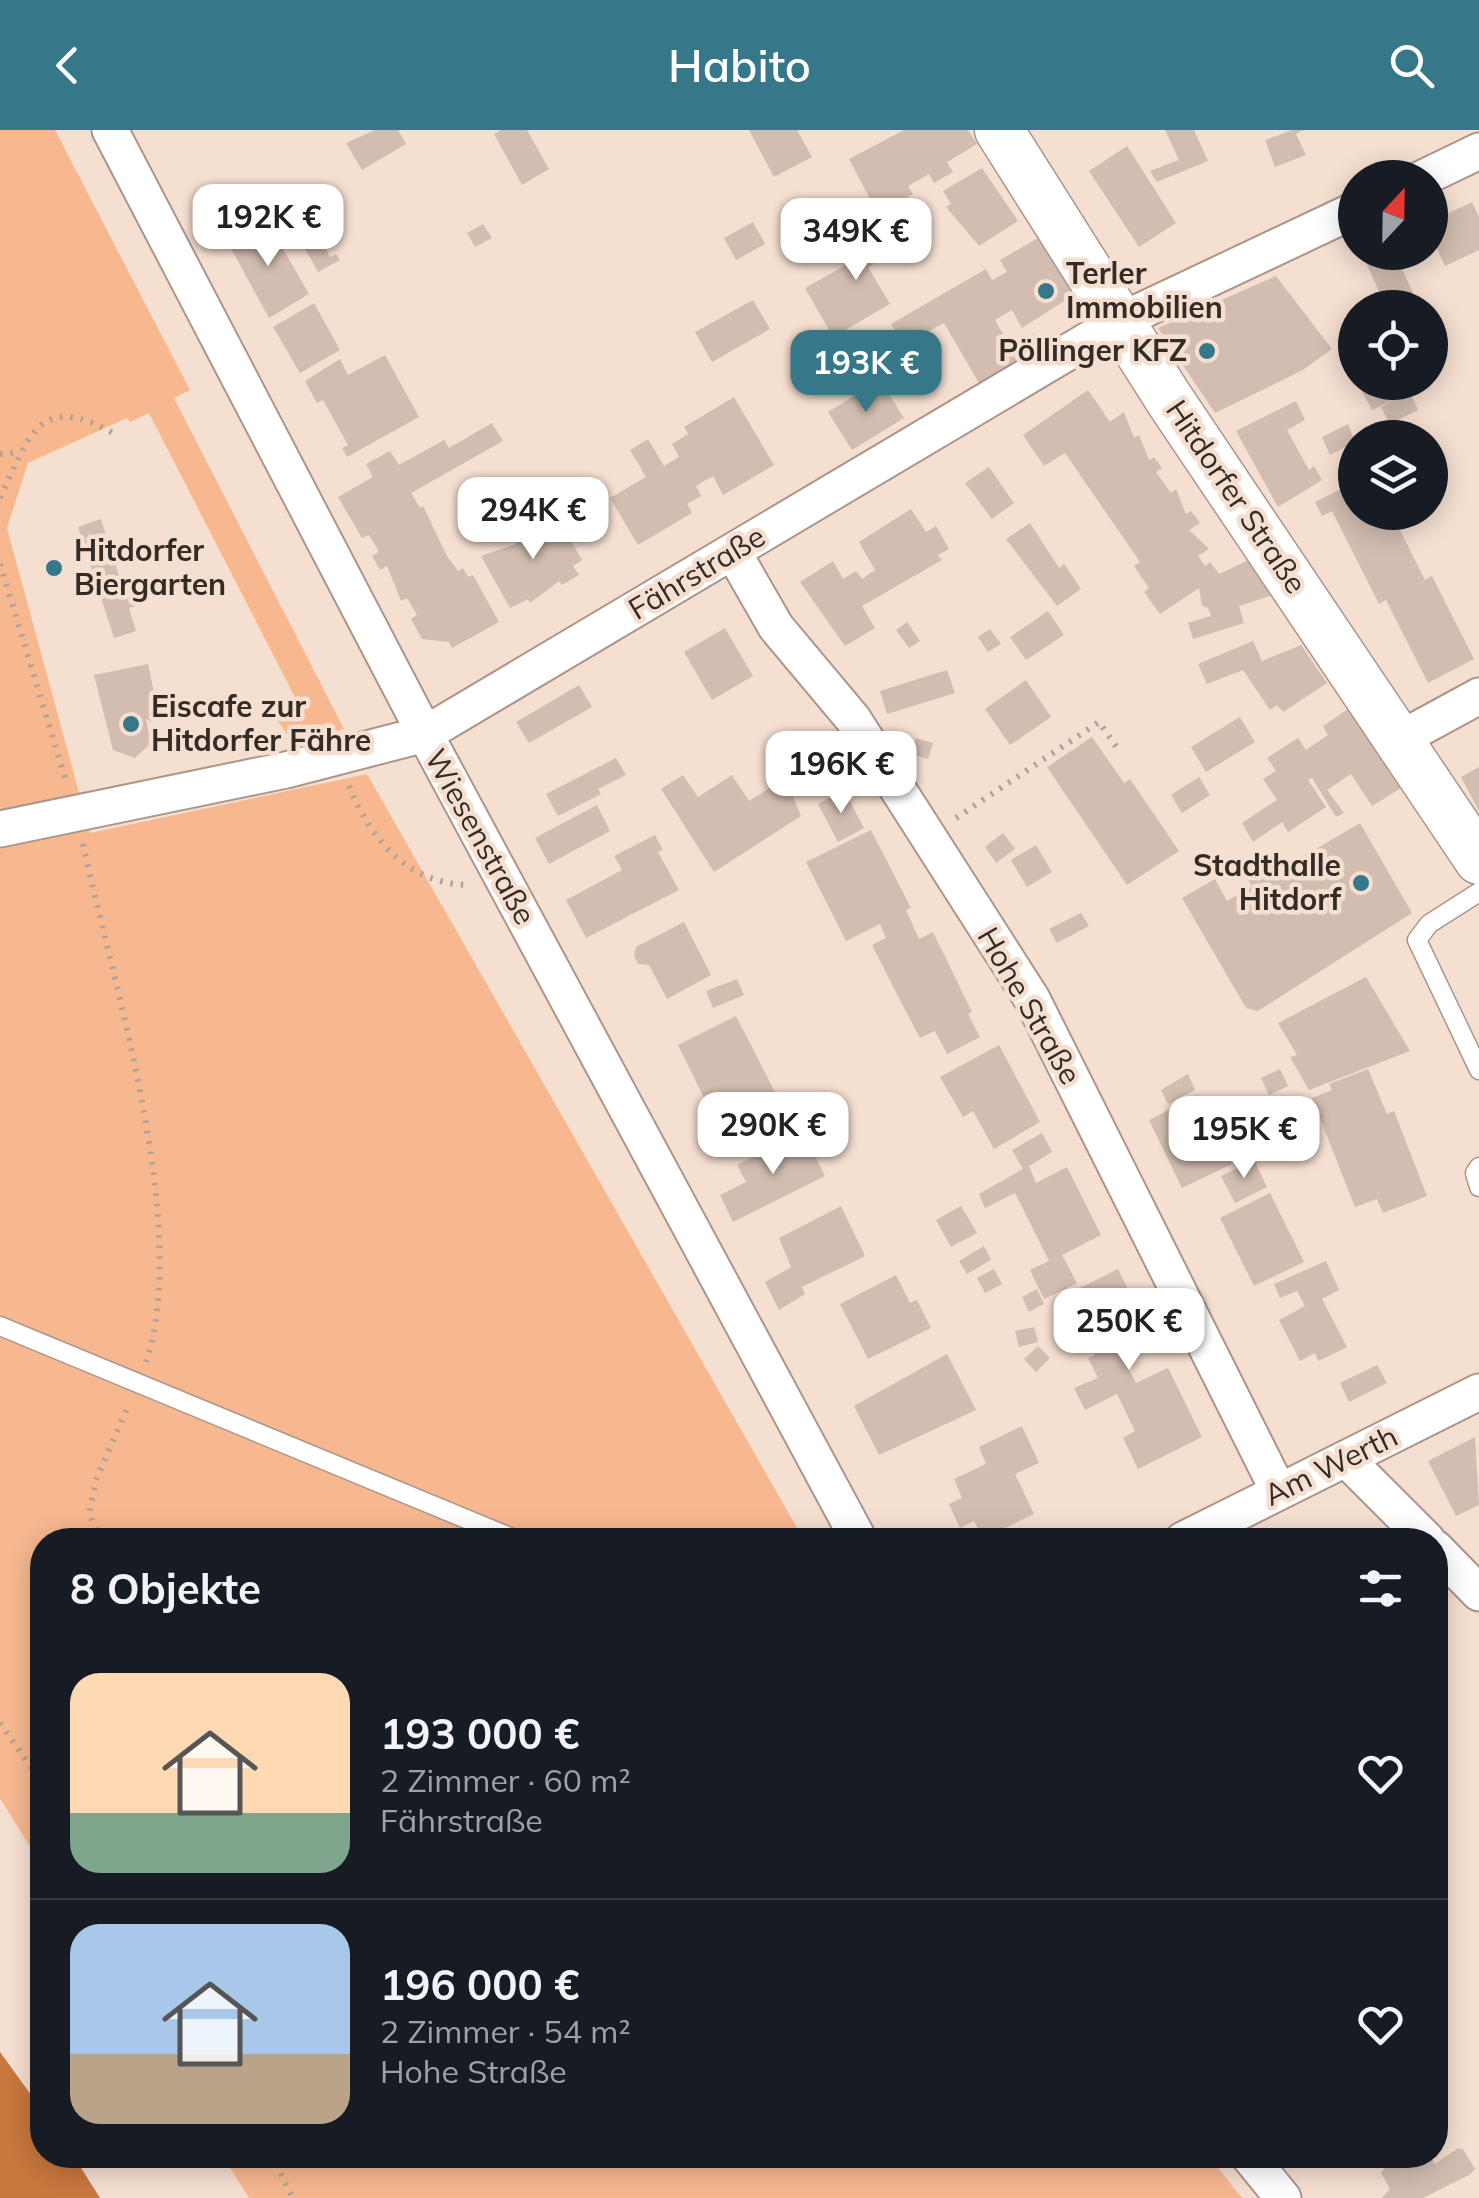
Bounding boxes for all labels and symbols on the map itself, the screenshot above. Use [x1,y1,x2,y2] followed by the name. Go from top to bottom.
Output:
[1338,160,1448,270] north arrow
[187,184,349,269] pin: 192K €
[775,198,937,283] pin: 349K €
[1066,254,1223,326] place label: Terler Immobilien
[1035,280,1057,302] marker: Terler Immobilien
[785,330,947,415] pin: 193K €
[998,331,1187,369] place label: Pöllinger KFZ
[1196,340,1218,362] marker: Pöllinger KFZ
[1158,392,1316,600] street label: Hitdorfer Straße
[452,477,614,562] pin: 294K €
[621,517,772,628] street label: Fährstraße
[74,531,226,603] place label: Hitdorfer Biergarten
[43,557,65,579] marker: Hitdorfer Biergarten
[151,687,371,759] place label: Eiscafe zur Hitdorfer Fähre
[120,713,142,735] marker: Eiscafe zur Hitdorfer Fähre
[760,731,922,816] pin: 196K €
[417,742,545,931] street label: Wiesenstraße
[1193,846,1342,918] place label: Stadthalle Hitdorf
[1350,872,1372,894] marker: Stadthalle Hitdorf
[970,920,1090,1091] street label: Hohe Straße
[692,1092,854,1177] pin: 290K €
[1163,1096,1325,1181] pin: 195K €
[1048,1288,1210,1373] pin: 250K €
[1258,1416,1404,1514] street label: Am Werth

